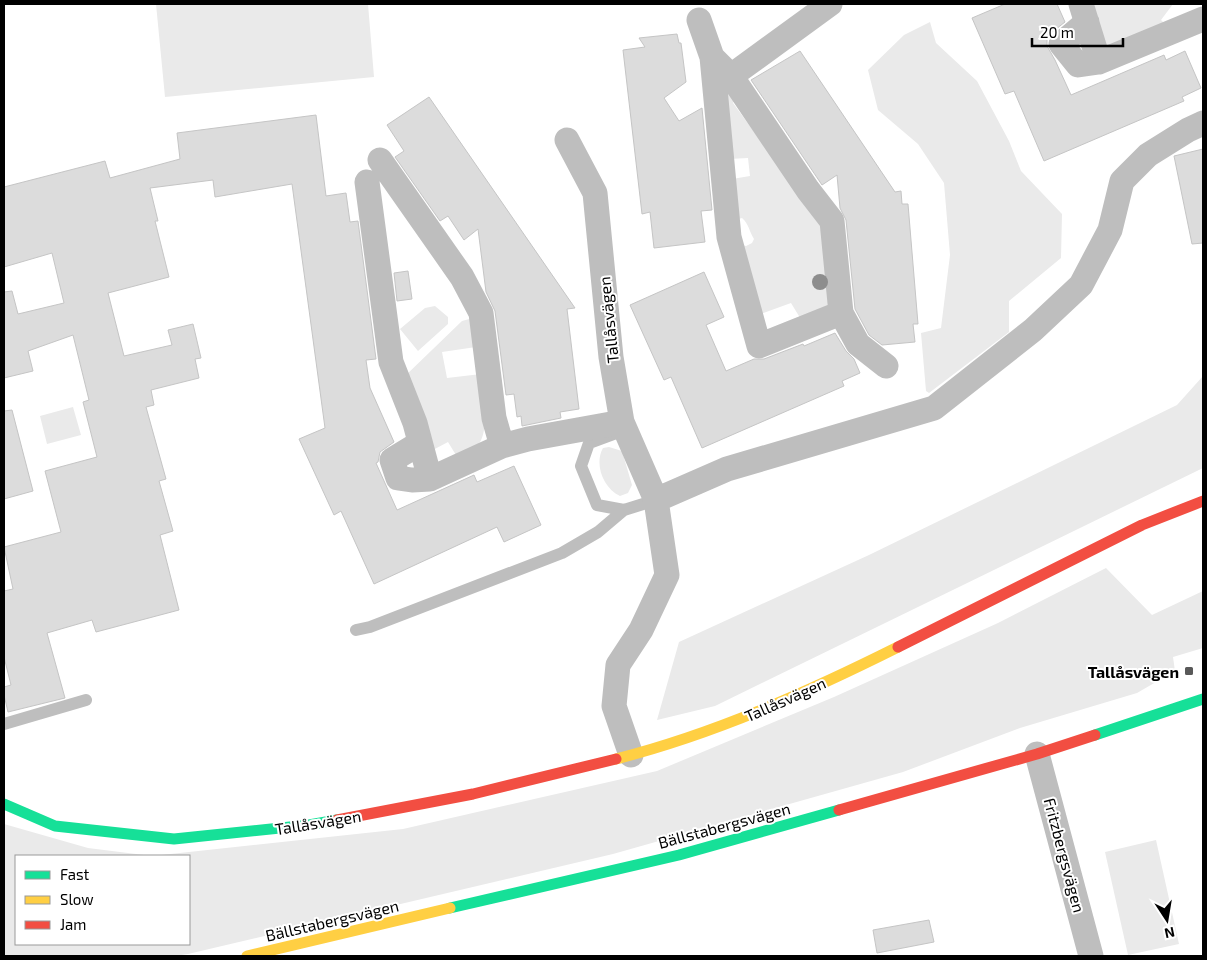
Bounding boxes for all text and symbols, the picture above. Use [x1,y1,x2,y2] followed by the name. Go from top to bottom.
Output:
[1032,15,1123,47] scale bar
[1040,23,1074,41] text: 20 m
[594,276,622,364] street label: Tallåsvägen
[1088,662,1179,681] place label: Tallåsvägen
[1183,665,1195,677] marker: Tallåsvägen
[741,673,829,725] street label: Tallåsvägen
[1041,796,1089,914] street label: Fritzbergsvägen
[656,798,792,852] street label: Bällstabergsvägen
[274,806,362,838] street label: Tallåsvägen
[15,855,190,945] legend
[60,865,90,883] text: Fast
[60,890,94,908] text: Slow
[263,895,401,945] street label: Bällstabergsvägen
[1142,895,1192,945] north arrow
[60,915,86,933] text: Jam
[1163,924,1177,943] text: N

